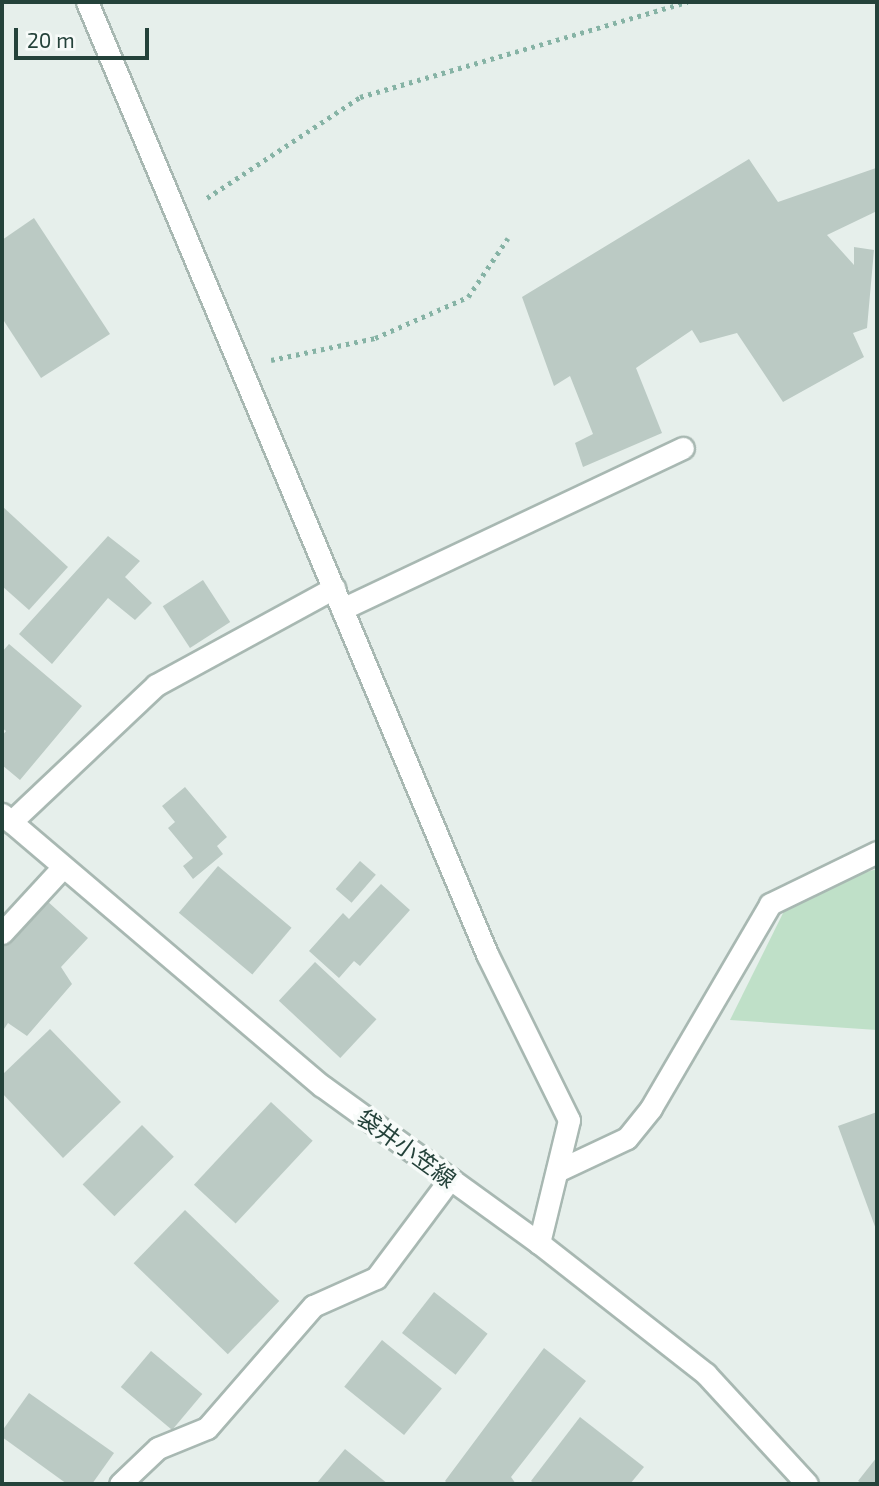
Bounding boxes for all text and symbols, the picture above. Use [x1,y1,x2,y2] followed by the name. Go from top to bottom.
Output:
[18,14,152,58] scale bar
[27,27,75,52] text: 20 m
[352,1103,462,1193] street label: 袋井小笠線

